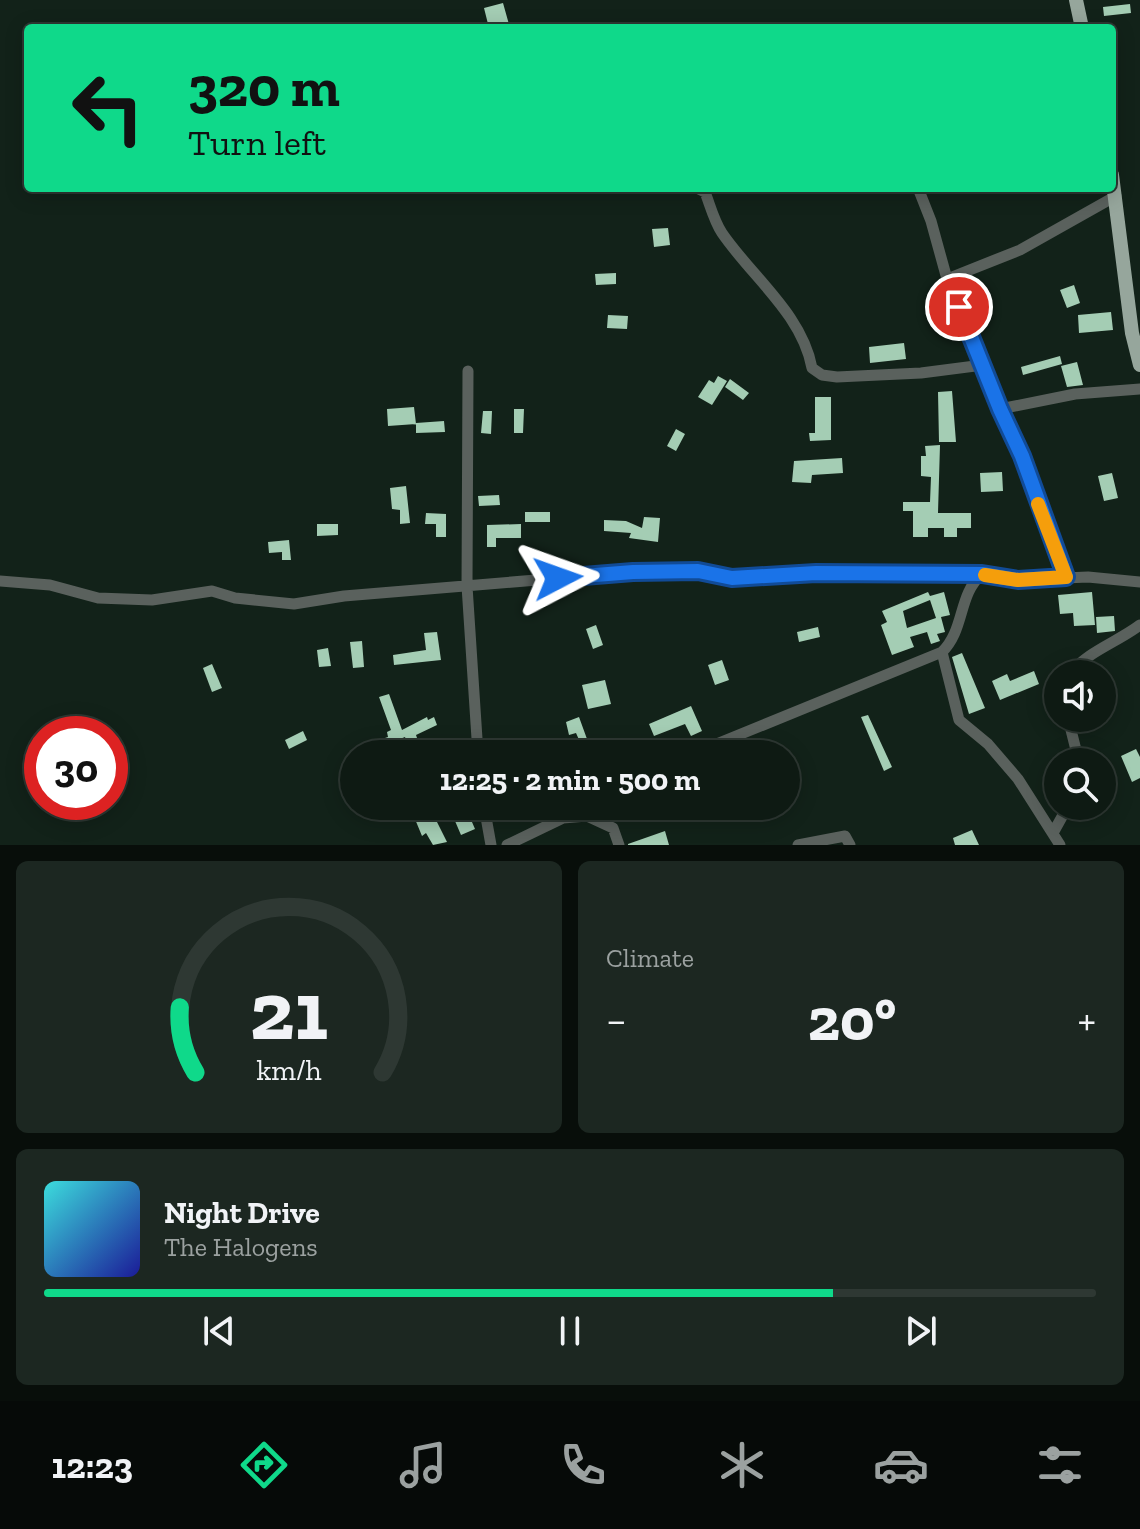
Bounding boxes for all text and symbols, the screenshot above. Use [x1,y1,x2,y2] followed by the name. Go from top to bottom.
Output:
[188,53,340,120] text: 320 m
[56,56,160,160] icon: left
[188,121,326,164] text: Turn left
[925,273,993,341] pin
[937,285,981,329] icon: arrive
[516,536,600,620] position arrow
[1044,660,1116,820] map controls
[1044,660,1116,732] button: sound
[24,716,128,820] speed limit sign: 30
[1044,748,1116,820] button: search
[440,762,700,798] text: 12:25 · 2 min · 500 m
[606,942,694,974] text: Climate
[250,960,328,1060] text: 21
[808,983,896,1055] text: 20°
[606,993,627,1046] text: −
[1077,993,1096,1046] text: +
[256,1053,322,1087] text: km/h
[164,1195,320,1231] text: Night Drive
[164,1231,318,1263] text: The Halogens
[197,1309,241,1353] icon: previous
[548,1309,592,1353] icon: pause
[899,1309,943,1353] icon: next
[236,1437,292,1493] icon: directions
[395,1437,451,1493] icon: music
[555,1437,611,1493] icon: phone
[714,1437,770,1493] icon: climate
[873,1437,929,1493] icon: car
[1032,1437,1088,1493] icon: filters
[52,1444,133,1487] text: 12:23

